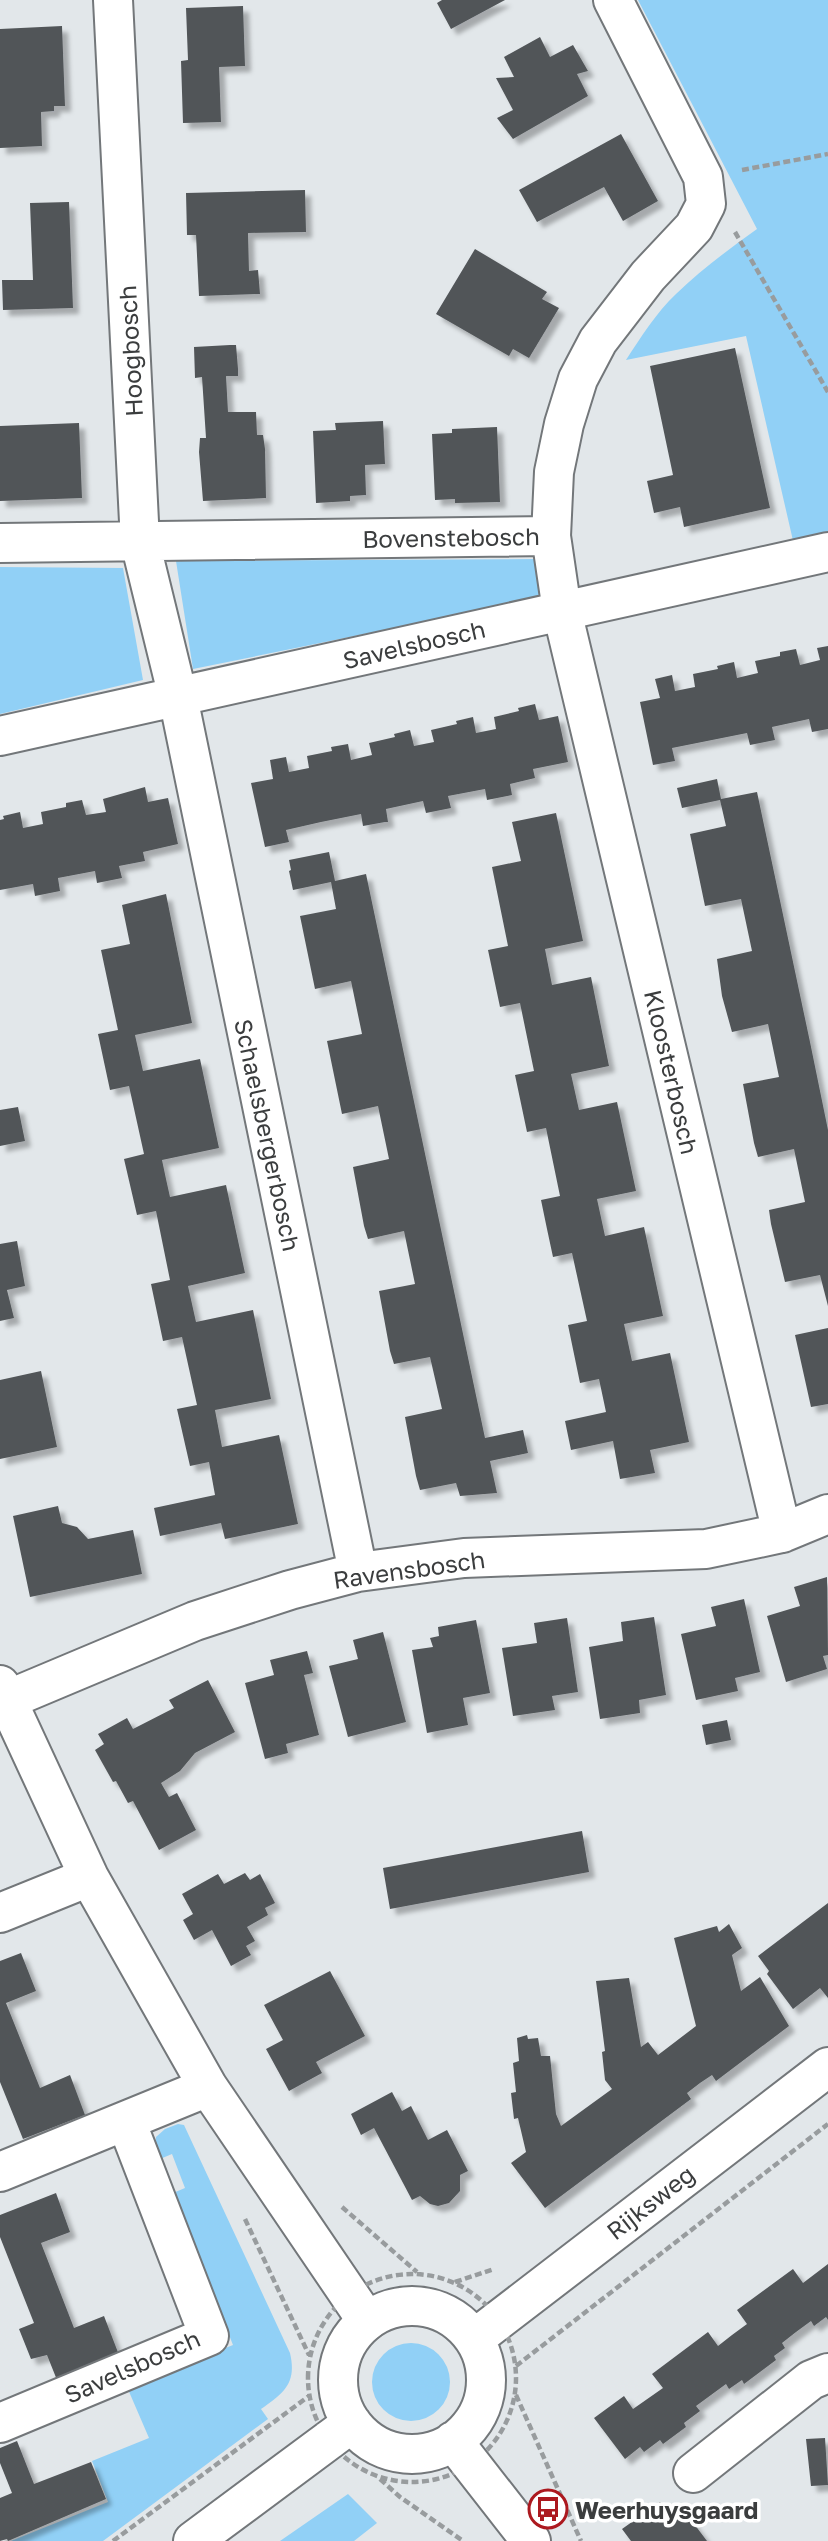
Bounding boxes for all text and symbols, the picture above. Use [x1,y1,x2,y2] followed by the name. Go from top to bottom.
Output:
[112,285,148,417] street label: Hoogbosch
[362,521,540,553] street label: Bovenstebosch
[340,614,488,674] street label: Savelsbosch
[639,987,705,1157] street label: Kloosterbosch
[229,1016,307,1254] street label: Schaelsbergerbosch
[331,1544,487,1594] street label: Ravensbosch
[600,2159,700,2245] street label: Rijksweg
[60,2323,204,2409] street label: Savelsbosch
[527,2488,569,2530] bus stop icon: Weerhuysgaard
[575,2495,758,2524] place label: Weerhuysgaard

